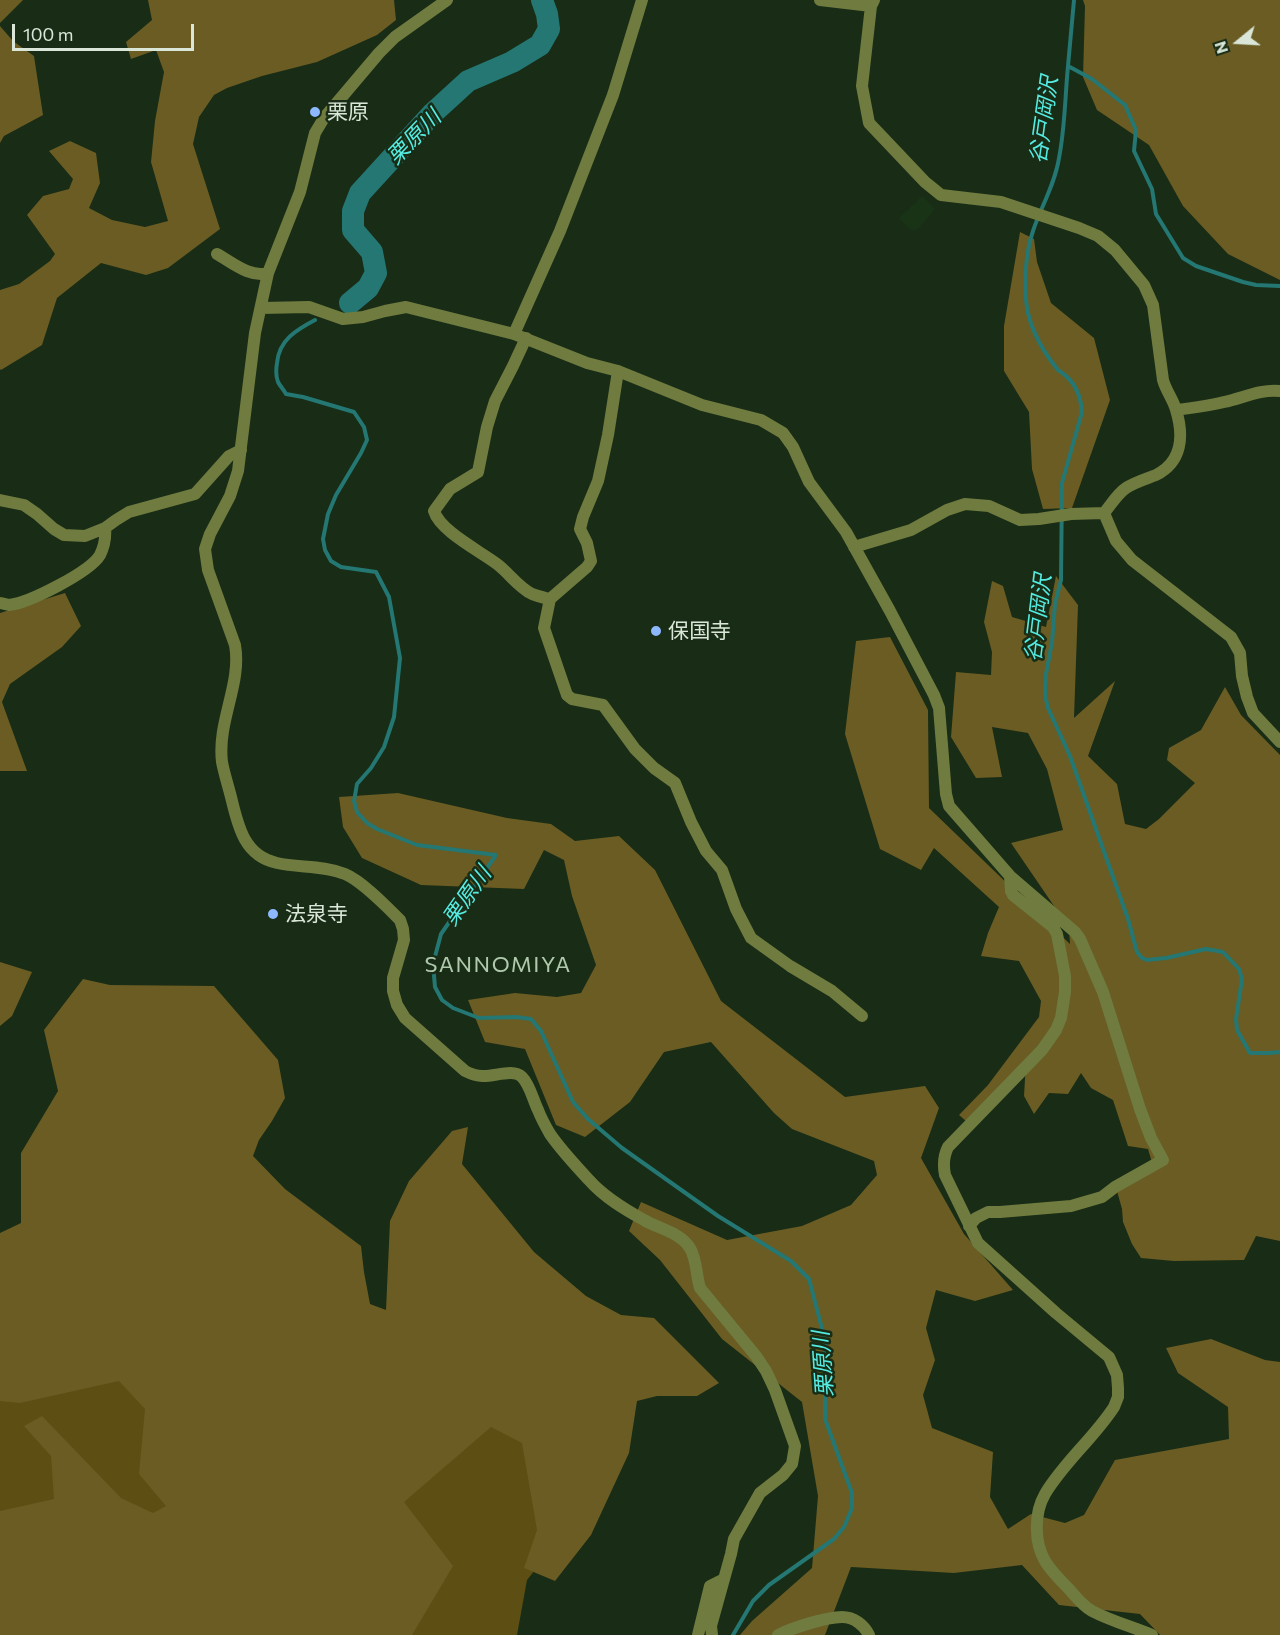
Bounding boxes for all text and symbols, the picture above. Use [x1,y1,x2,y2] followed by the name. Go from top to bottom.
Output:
[15,12,196,50] scale bar
[1208,12,1268,72] north arrow
[23,23,73,45] text: 100 m
[1210,39,1231,56] text: N
[1025,75,1063,165] water label: 谷戸岡沢
[327,99,369,125] place label: 栗原
[382,104,446,170] water label: 栗原川
[308,105,322,119] marker: 栗原
[1020,573,1056,663] water label: 谷戸岡沢
[668,618,731,644] place label: 保国寺
[649,624,663,638] marker: 保国寺
[437,861,497,931] water label: 栗原川
[285,901,348,927] place label: 法泉寺
[266,907,280,921] marker: 法泉寺
[424,952,572,978] district label: SANNOMIYA
[808,1330,838,1398] water label: 栗原川

